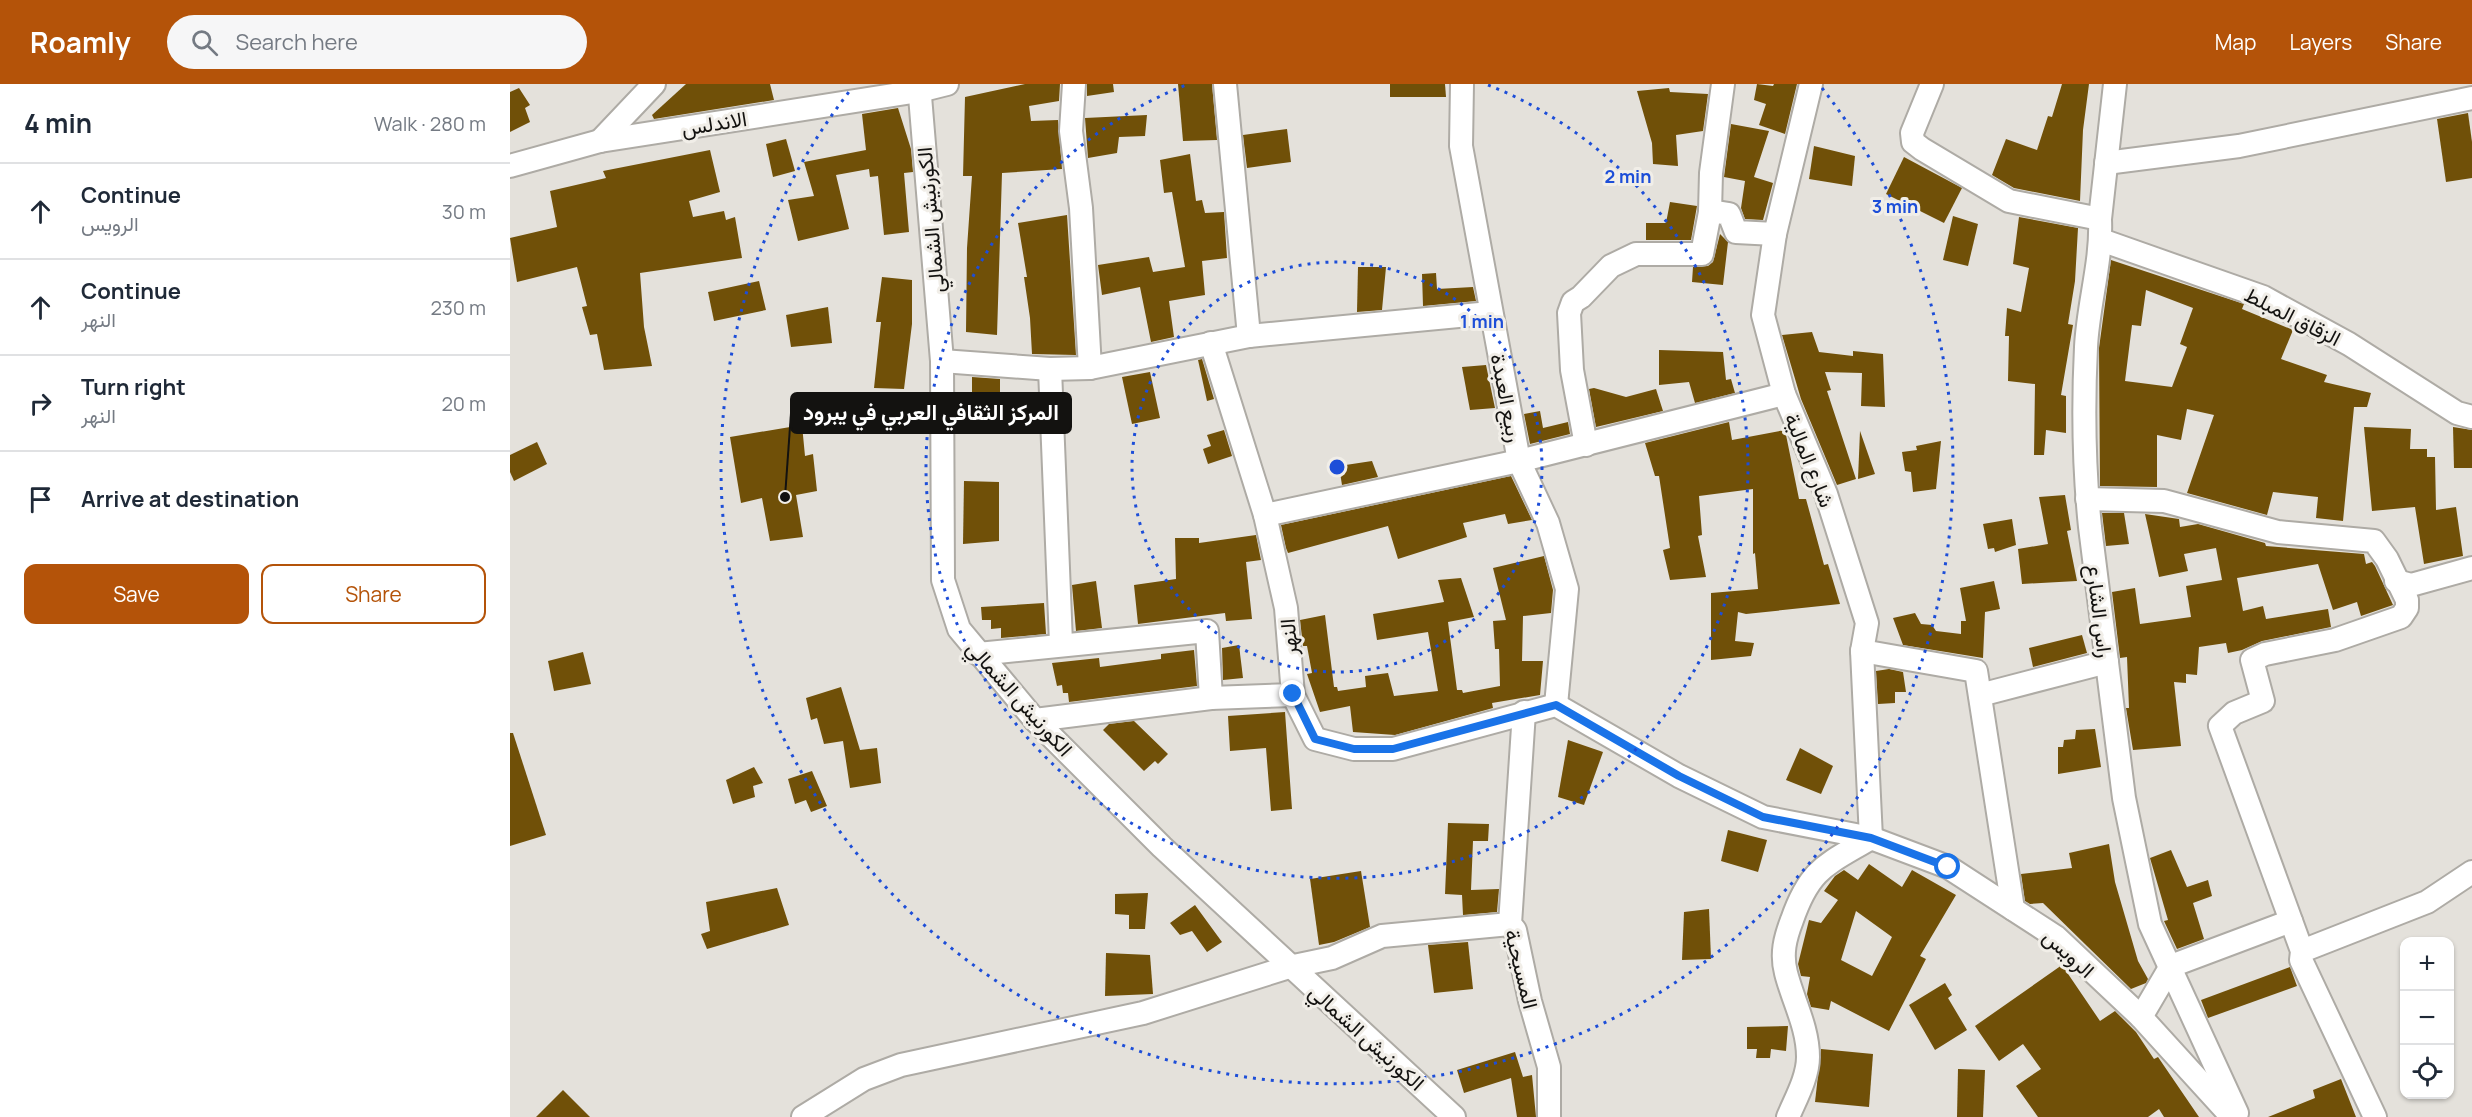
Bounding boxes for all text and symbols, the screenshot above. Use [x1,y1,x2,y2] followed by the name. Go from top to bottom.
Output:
[167,15,587,69] search box
[30,23,131,61] text: Roamly
[188,26,221,59] icon: search
[236,27,358,57] text: Search here
[2215,28,2256,56] text: Map
[2289,28,2352,56] text: Layers
[2385,28,2442,56] text: Share
[679,104,749,142] street label: الاندلس
[24,105,92,141] text: 4 min
[374,110,486,137] text: Walk · 280 m
[910,146,954,294] street label: الكورنيش الشمالي
[1605,164,1651,188] text: 2 min
[81,180,181,210] text: Continue
[1872,194,1918,218] text: 3 min
[24,195,57,228] icon: ahead
[442,198,486,225] text: 30 m
[81,210,139,237] text: الرويس
[81,276,181,306] text: Continue
[2240,280,2346,352] street label: الزقاق المبلط
[24,291,57,324] icon: ahead
[430,294,486,321] text: 230 m
[81,306,116,333] text: النهر
[1460,309,1504,333] text: 1 min
[1484,351,1529,445] street label: ربيع العبدة
[81,372,186,402] text: Turn right
[24,387,57,420] icon: right
[441,390,486,417] text: 20 m
[791,393,1071,433] callout: المركز الثقافي العربي في يبرود
[803,397,1059,431] text: المركز الثقافي العربي في يبرود
[81,402,116,429] text: النهر
[1777,409,1842,512] street label: شارع المالية
[1327,457,1347,477] centre of rings
[24,483,57,516] icon: arrive
[81,484,299,514] text: Arrive at destination
[2079,563,2120,659] street label: راس الشارع
[24,564,249,624] button: Save
[261,564,486,624] button: Share
[1273,618,1303,657] street label: النهر
[958,634,1079,764] street label: الكورنيش الشمالي
[1279,680,1305,706] route end
[1934,853,1960,879] route start
[2037,922,2101,984] street label: الرويس
[1499,926,1545,1012] street label: المسيحية
[2400,937,2454,1099] map controls
[2400,937,2454,991] button: +
[1301,978,1431,1099] street label: الكورنيش الشمالي
[2400,991,2454,1045] button: −
[2400,1045,2454,1099] button: locate

